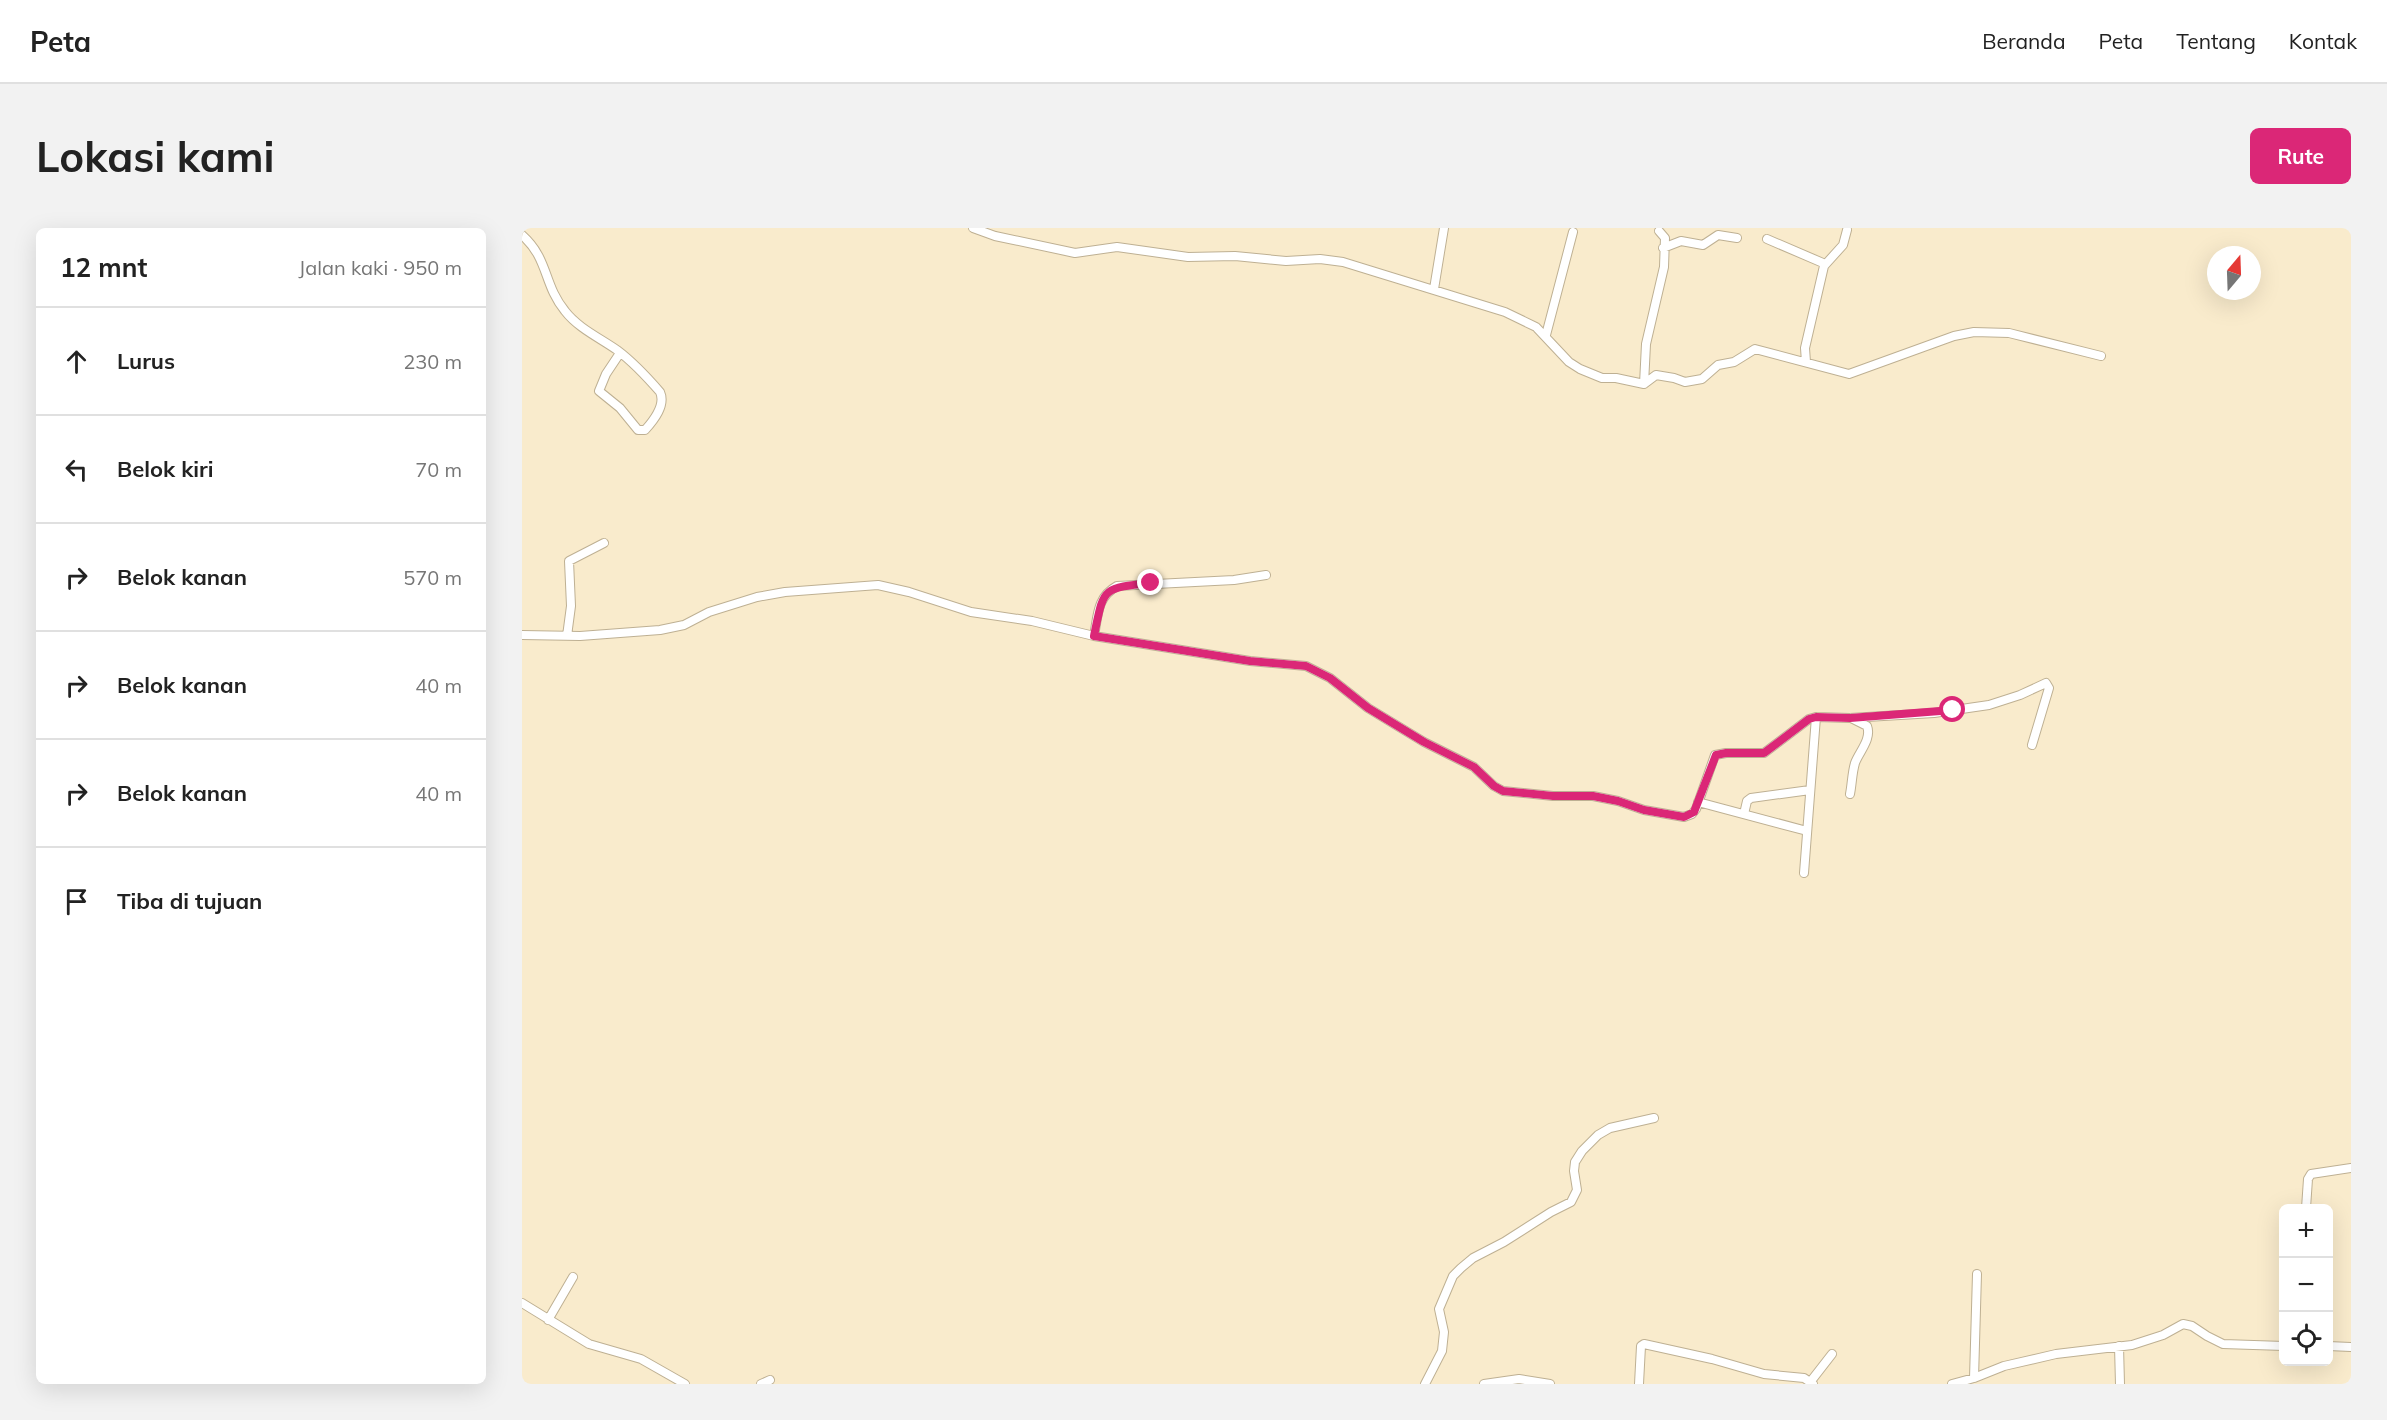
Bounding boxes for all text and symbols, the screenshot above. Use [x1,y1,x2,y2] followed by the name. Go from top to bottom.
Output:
[30,24,91,59] text: Peta
[1982,28,2066,54] text: Beranda
[2099,28,2143,54] text: Peta
[2176,28,2256,54] text: Tentang
[2289,28,2357,54] text: Kontak
[2250,128,2351,184] button: Rute
[36,130,274,183] text: Lokasi kami
[2207,246,2261,300] north arrow
[60,251,147,284] text: 12 mnt
[299,255,462,280] text: Jalan kaki · 950 m
[60,345,93,378] icon: ahead
[117,347,175,375] text: Lurus
[403,349,462,374] text: 230 m
[60,453,93,486] icon: left
[117,455,213,483] text: Belok kiri
[415,457,462,482] text: 70 m
[60,561,93,594] icon: right
[117,563,247,591] text: Belok kanan
[403,565,462,590] text: 570 m
[1137,569,1163,595] route end
[60,669,93,702] icon: right
[117,671,247,699] text: Belok kanan
[415,673,462,698] text: 40 m
[1939,696,1965,722] route start
[60,777,93,810] icon: right
[117,779,247,807] text: Belok kanan
[415,781,462,806] text: 40 m
[60,885,93,918] icon: arrive
[117,887,262,915] text: Tiba di tujuan
[2279,1204,2333,1366] map controls
[2279,1204,2333,1258] button: +
[2279,1258,2333,1312] button: −
[2279,1312,2333,1366] button: locate

